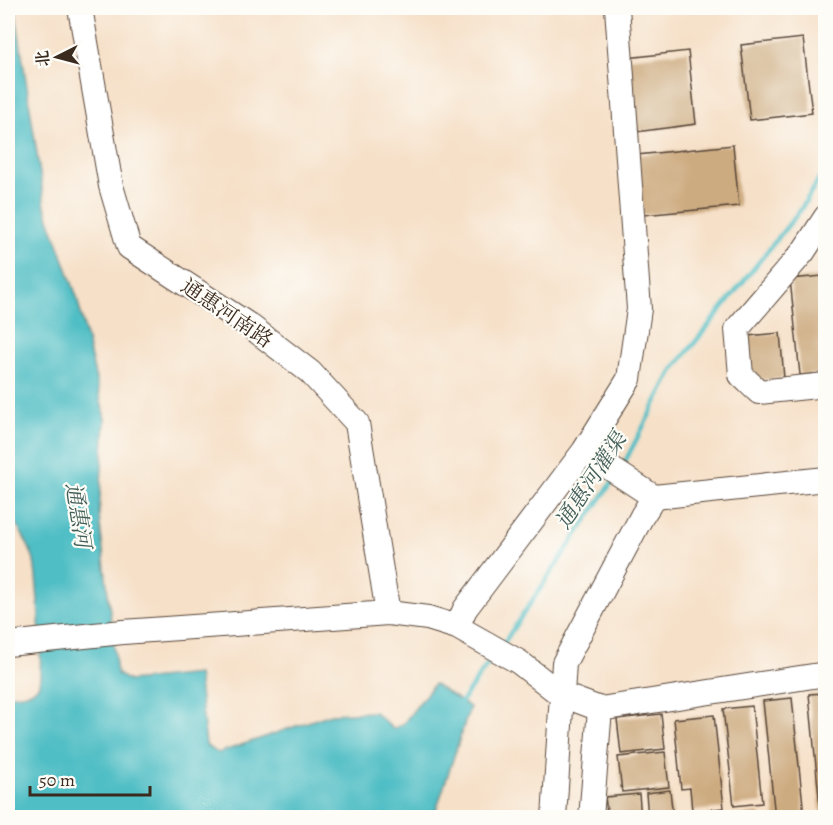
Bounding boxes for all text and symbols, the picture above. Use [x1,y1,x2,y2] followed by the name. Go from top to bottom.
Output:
[27,27,87,87] north arrow
[31,49,55,68] text: 北
[176,272,278,354] street label: 通惠河南路
[548,424,635,535] water label: 通惠河灌渠
[58,480,99,554] water label: 通惠河
[30,759,150,797] scale bar
[39,768,75,792] text: 50 m

